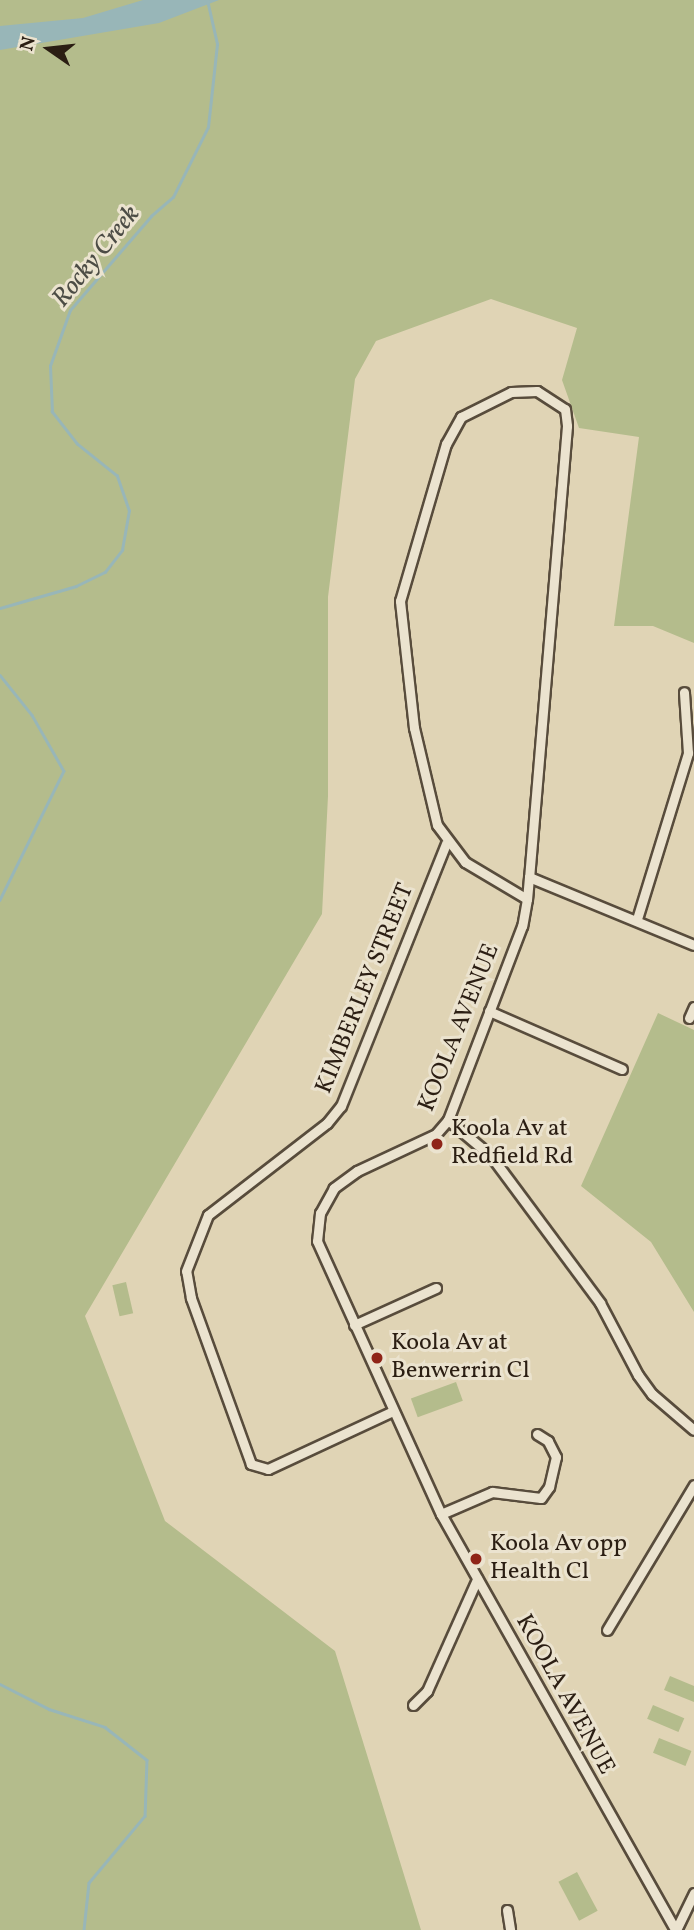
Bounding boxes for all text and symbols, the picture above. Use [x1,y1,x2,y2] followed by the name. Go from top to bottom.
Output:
[14,14,84,84] north arrow
[14,34,43,54] text: N
[46,200,148,314] water label: Rocky Creek
[311,879,421,1099] street label: KIMBERLEY STREET
[413,940,507,1116] street label: KOOLA AVENUE
[451,1116,573,1172] place label: Koola Av at Redfield Rd
[429,1136,445,1152] marker: Koola Av at Redfield Rd
[391,1330,530,1386] place label: Koola Av at Benwerrin Cl
[369,1350,385,1366] marker: Koola Av at Benwerrin Cl
[490,1531,628,1587] place label: Koola Av opp Health Cl
[468,1551,484,1567] marker: Koola Av opp Health Cl
[508,1610,620,1780] street label: KOOLA AVENUE

